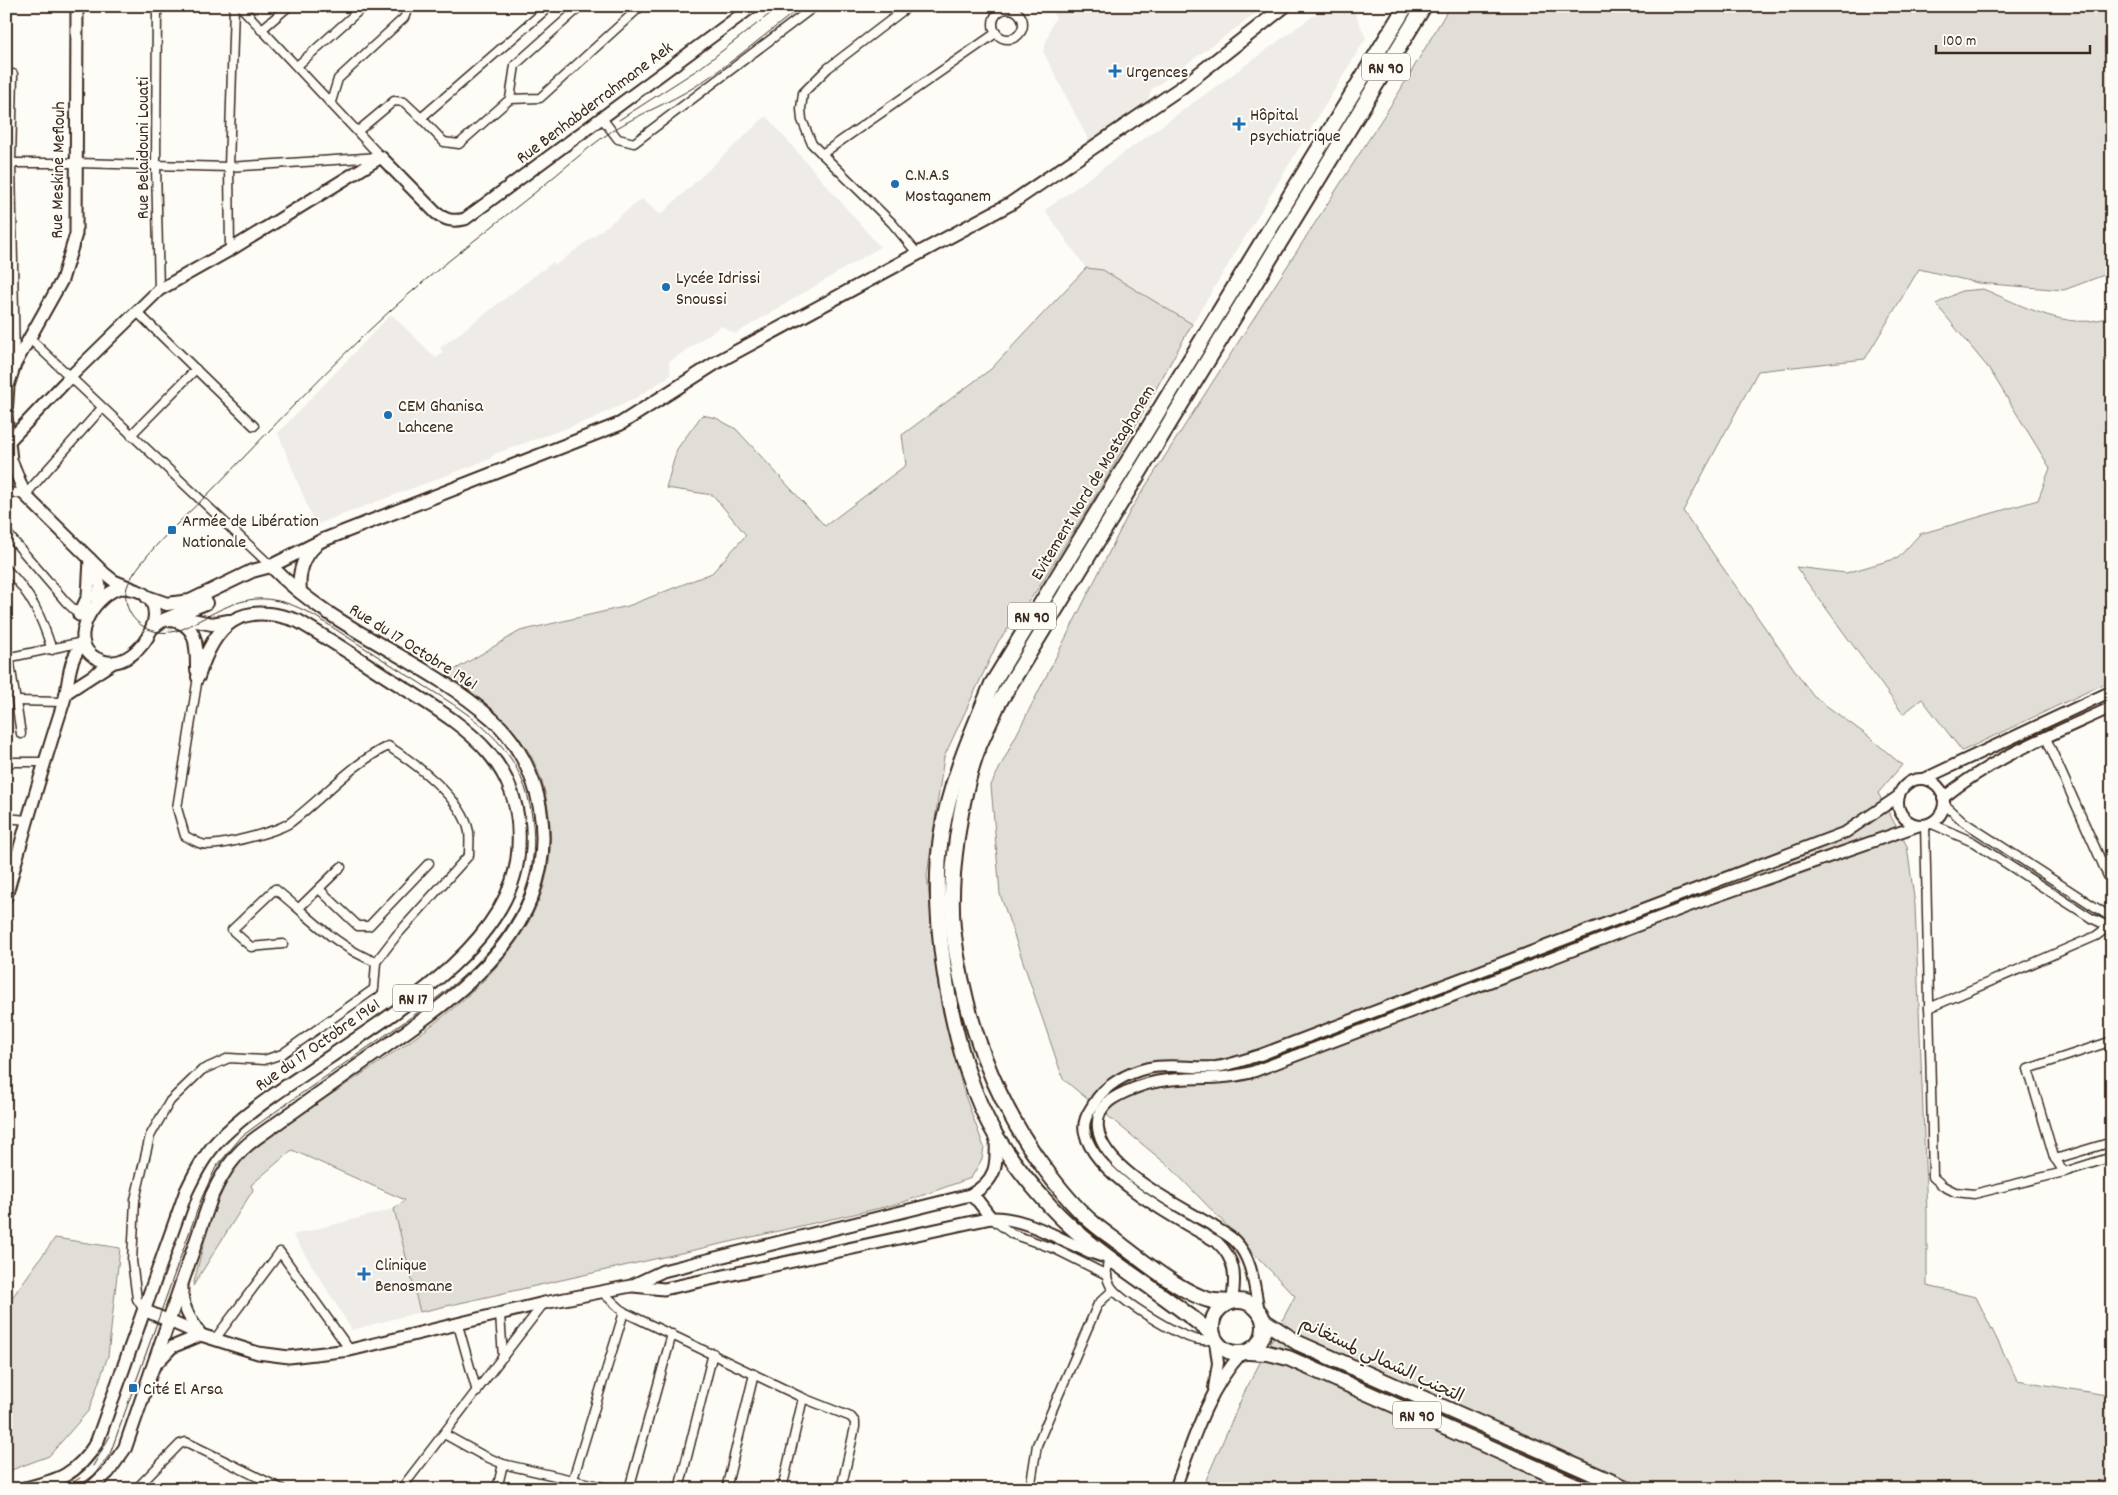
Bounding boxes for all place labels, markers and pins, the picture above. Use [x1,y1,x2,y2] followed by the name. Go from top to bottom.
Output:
[1126,61,1188,86] place label: Urgences
[1108,64,1122,78] marker: Urgences
[1250,104,1341,150] place label: Hôpital psychiatrique
[1232,117,1246,131] marker: Hôpital psychiatrique
[905,164,991,210] place label: C.N.A.S Mostaganem
[889,178,901,190] marker: C.N.A.S Mostaganem
[676,267,760,313] place label: Lycée Idrissi Snoussi
[660,281,672,293] marker: Lycée Idrissi Snoussi
[398,395,484,441] place label: CEM Ghanisa Lahcene
[382,409,394,421] marker: CEM Ghanisa Lahcene
[182,510,319,556] place label: Armée de Libération Nationale
[166,524,178,536] marker: Armée de Libération Nationale
[375,1254,452,1300] place label: Clinique Benosmane
[357,1267,371,1281] marker: Clinique Benosmane
[143,1378,223,1403] place label: Cité El Arsa
[127,1382,139,1394] marker: Cité El Arsa

